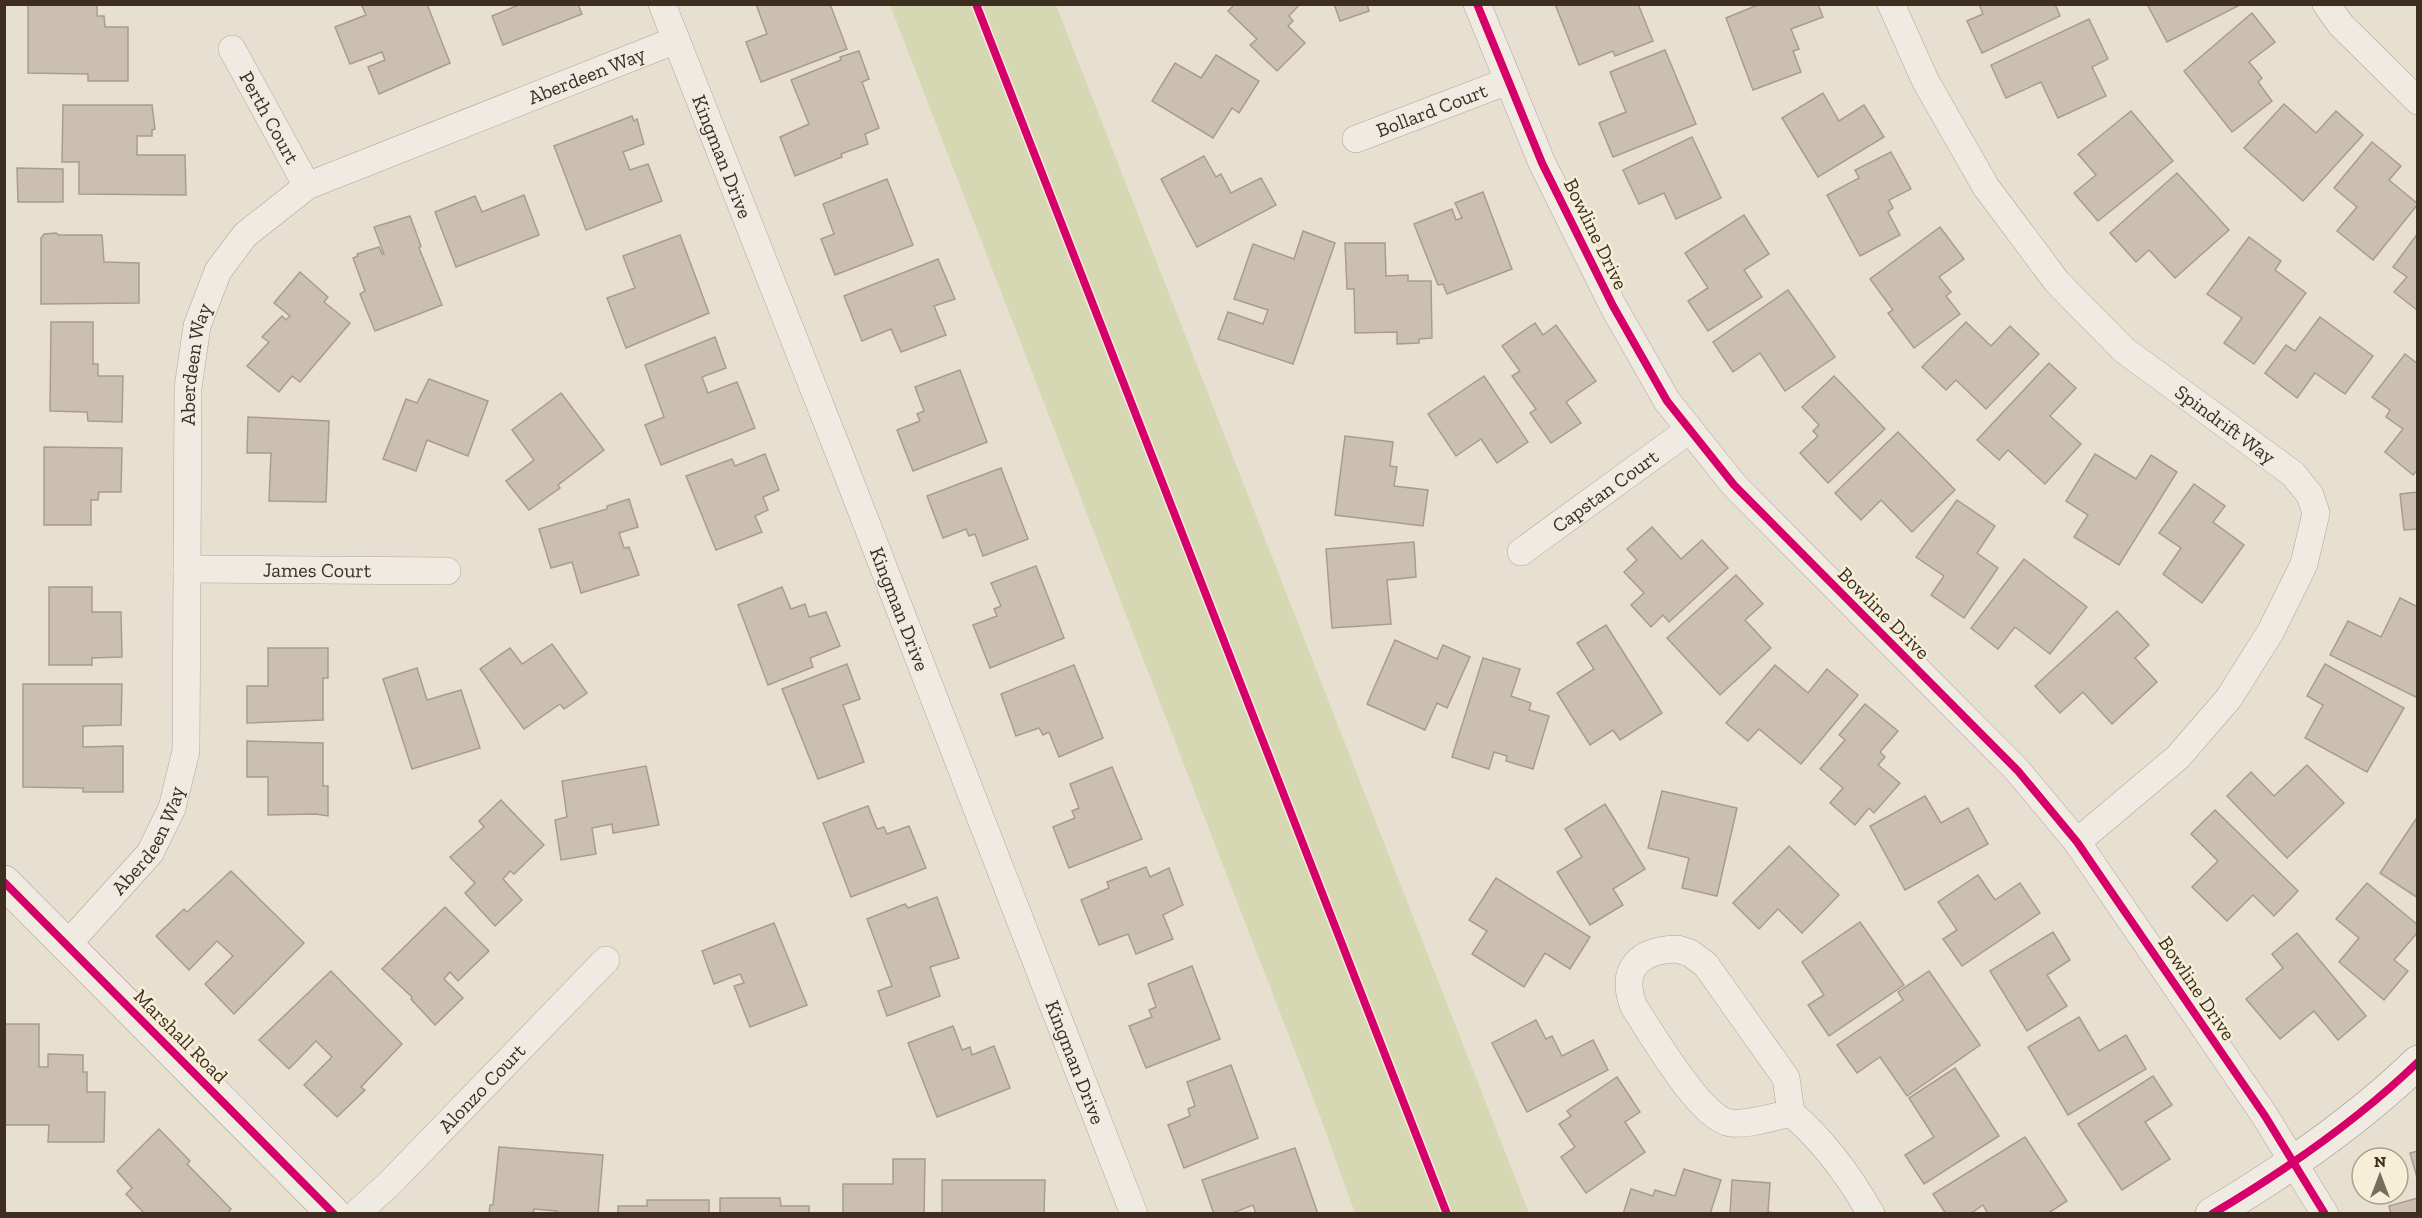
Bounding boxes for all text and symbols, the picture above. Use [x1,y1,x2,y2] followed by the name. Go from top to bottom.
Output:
[525,41,649,109] street label: Aberdeen Way
[234,67,305,168] street label: Perth Court
[1373,78,1491,142] street label: Bollard Court
[687,91,757,222] street label: Kingman Drive
[1559,175,1633,293] street label: Bowline Drive
[176,299,217,426] street label: Aberdeen Way
[2170,379,2281,470] street label: Spindrift Way
[1547,444,1664,538] street label: Capstan Court
[865,544,934,674] street label: Kingman Drive
[263,558,372,582] street label: James Court
[1833,562,1935,664] street label: Bowline Drive
[106,783,189,900] street label: Aberdeen Way
[2153,931,2241,1045] street label: Bowline Drive
[129,984,233,1088] street label: Marshall Road
[1040,997,1110,1128] street label: Kingman Drive
[433,1038,531,1138] street label: Alonzo Court
[2350,1146,2410,1206] north arrow
[2374,1152,2386,1171] text: N

